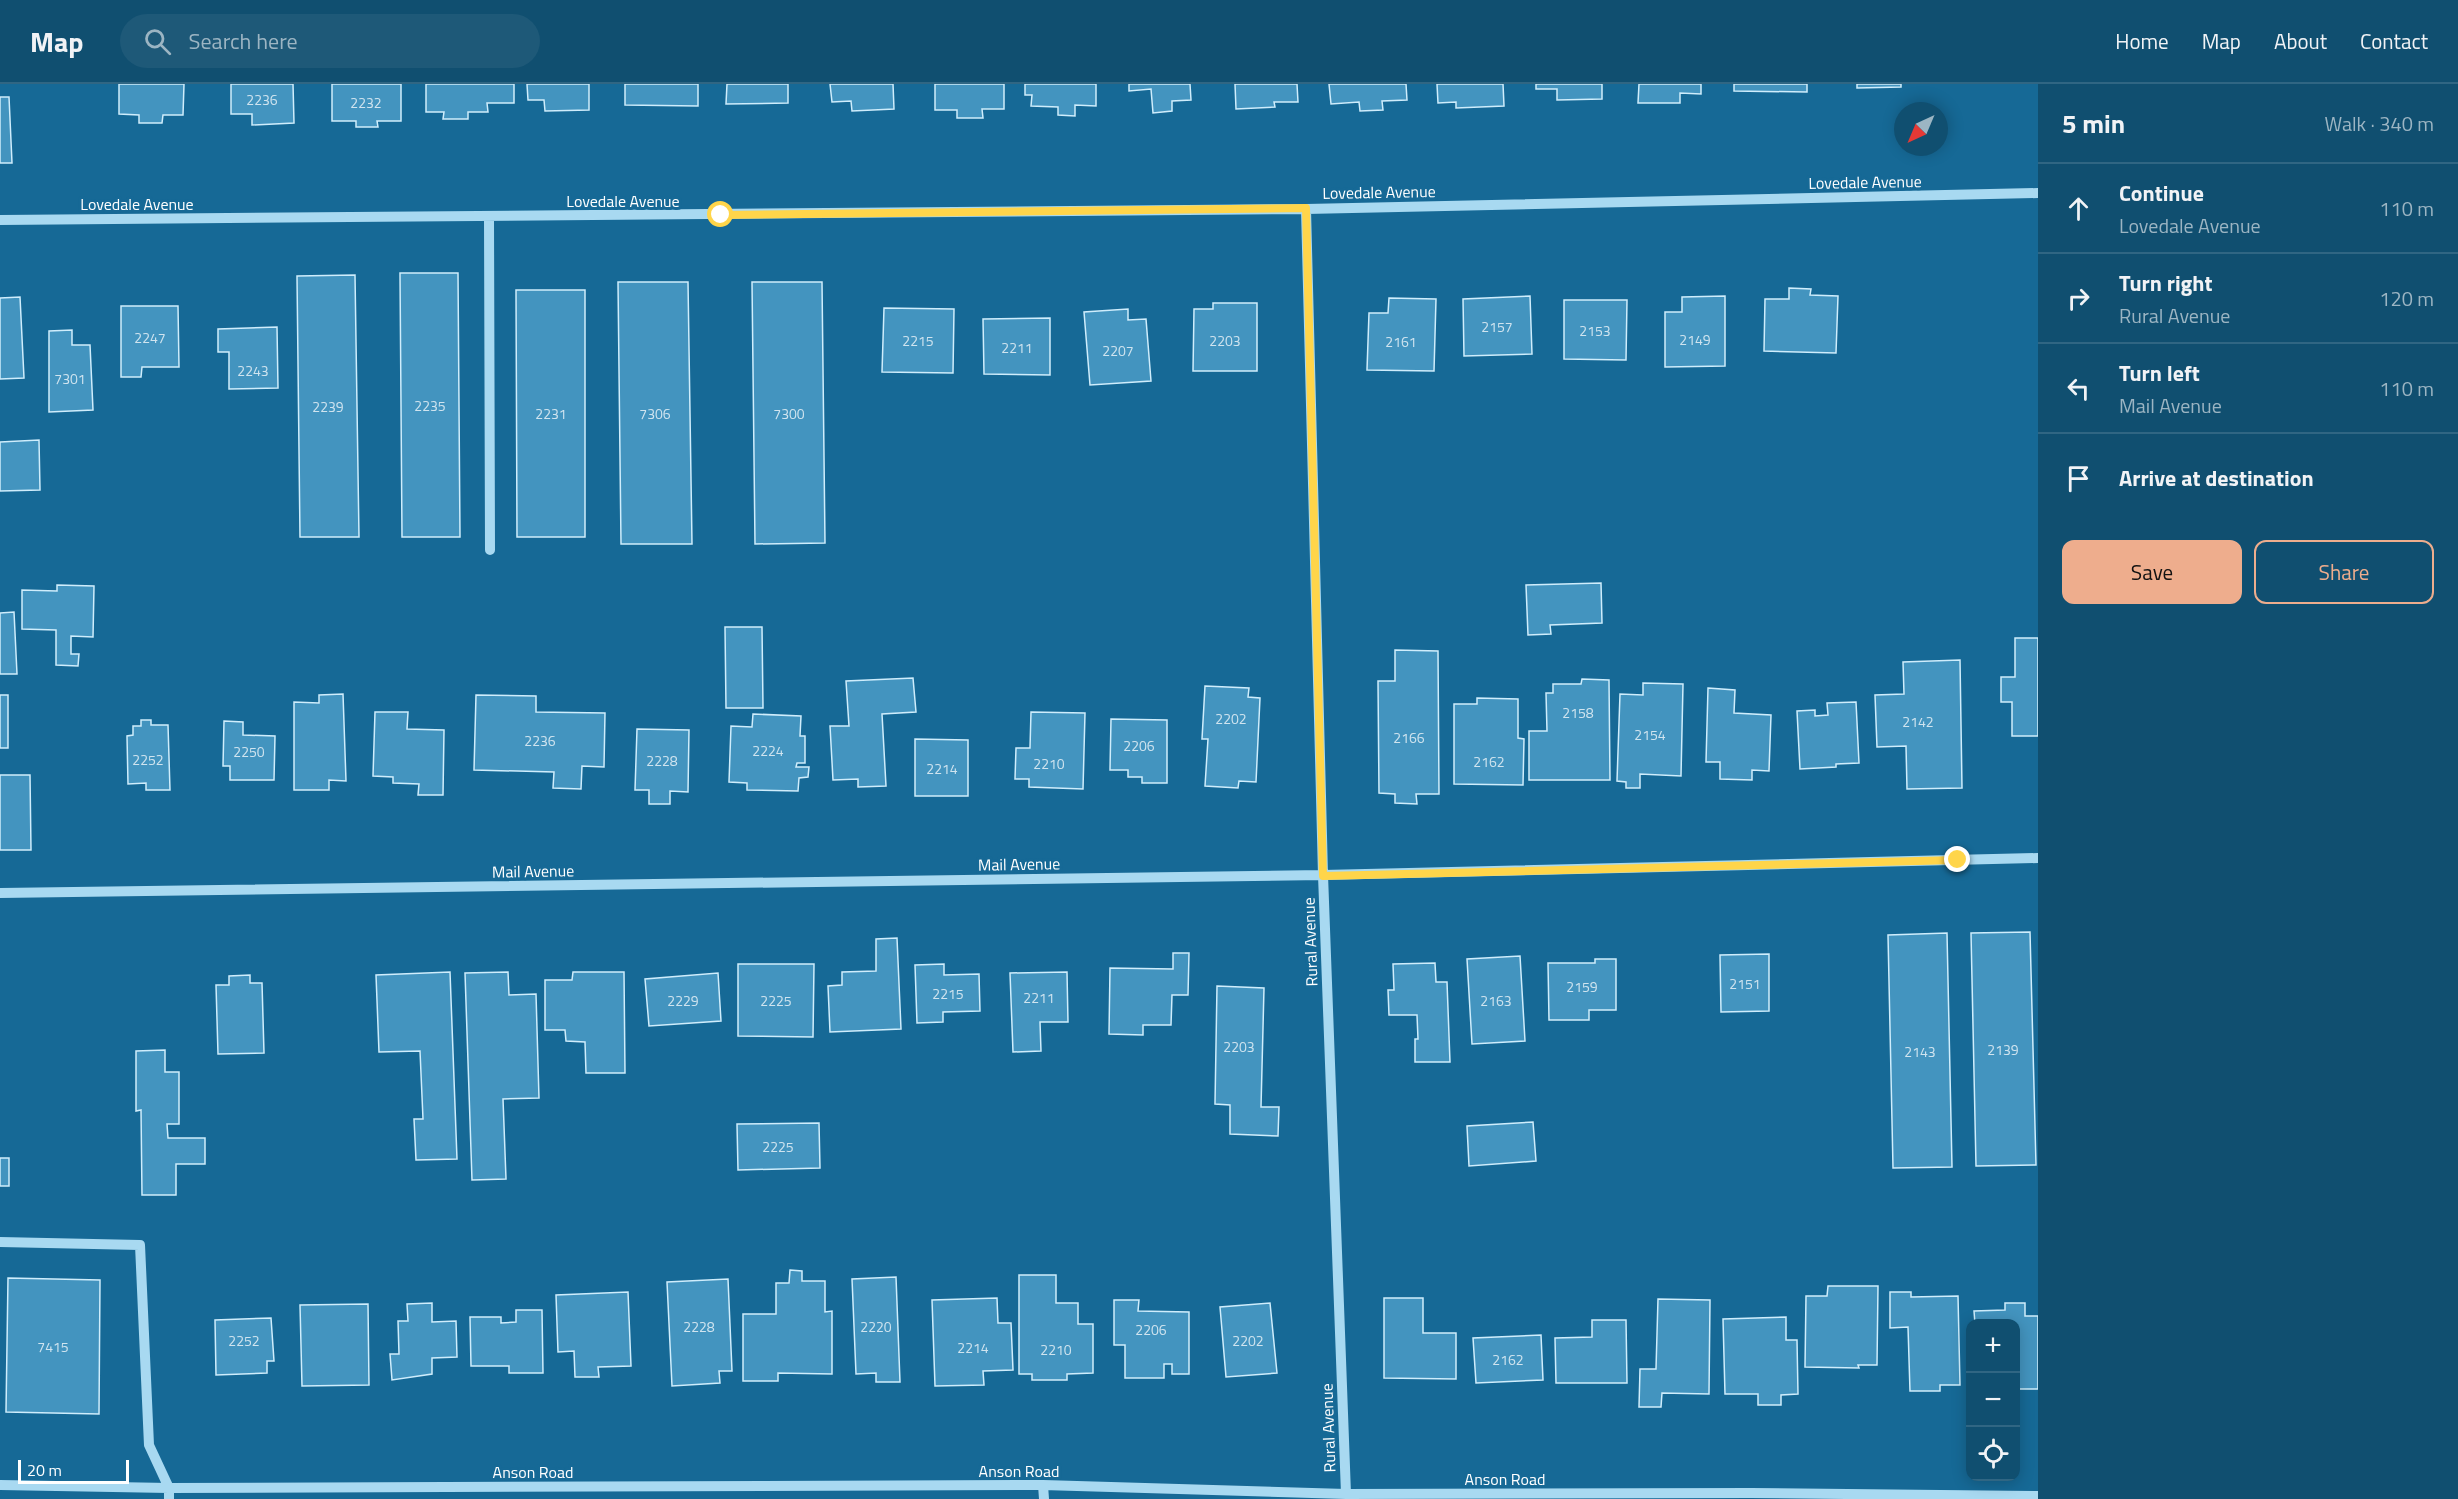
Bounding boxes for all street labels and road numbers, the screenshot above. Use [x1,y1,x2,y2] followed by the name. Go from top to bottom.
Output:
[1808,169,1922,195] street label: Lovedale Avenue
[1322,179,1436,205] street label: Lovedale Avenue
[566,189,680,213] street label: Lovedale Avenue
[80,192,194,216] street label: Lovedale Avenue
[978,851,1060,877] street label: Mail Avenue
[492,858,574,884] street label: Mail Avenue
[1296,897,1324,987] street label: Rural Avenue
[1314,1383,1342,1473] street label: Rural Avenue
[979,1459,1059,1483] street label: Anson Road
[493,1460,573,1484] street label: Anson Road
[1465,1467,1545,1491] street label: Anson Road

